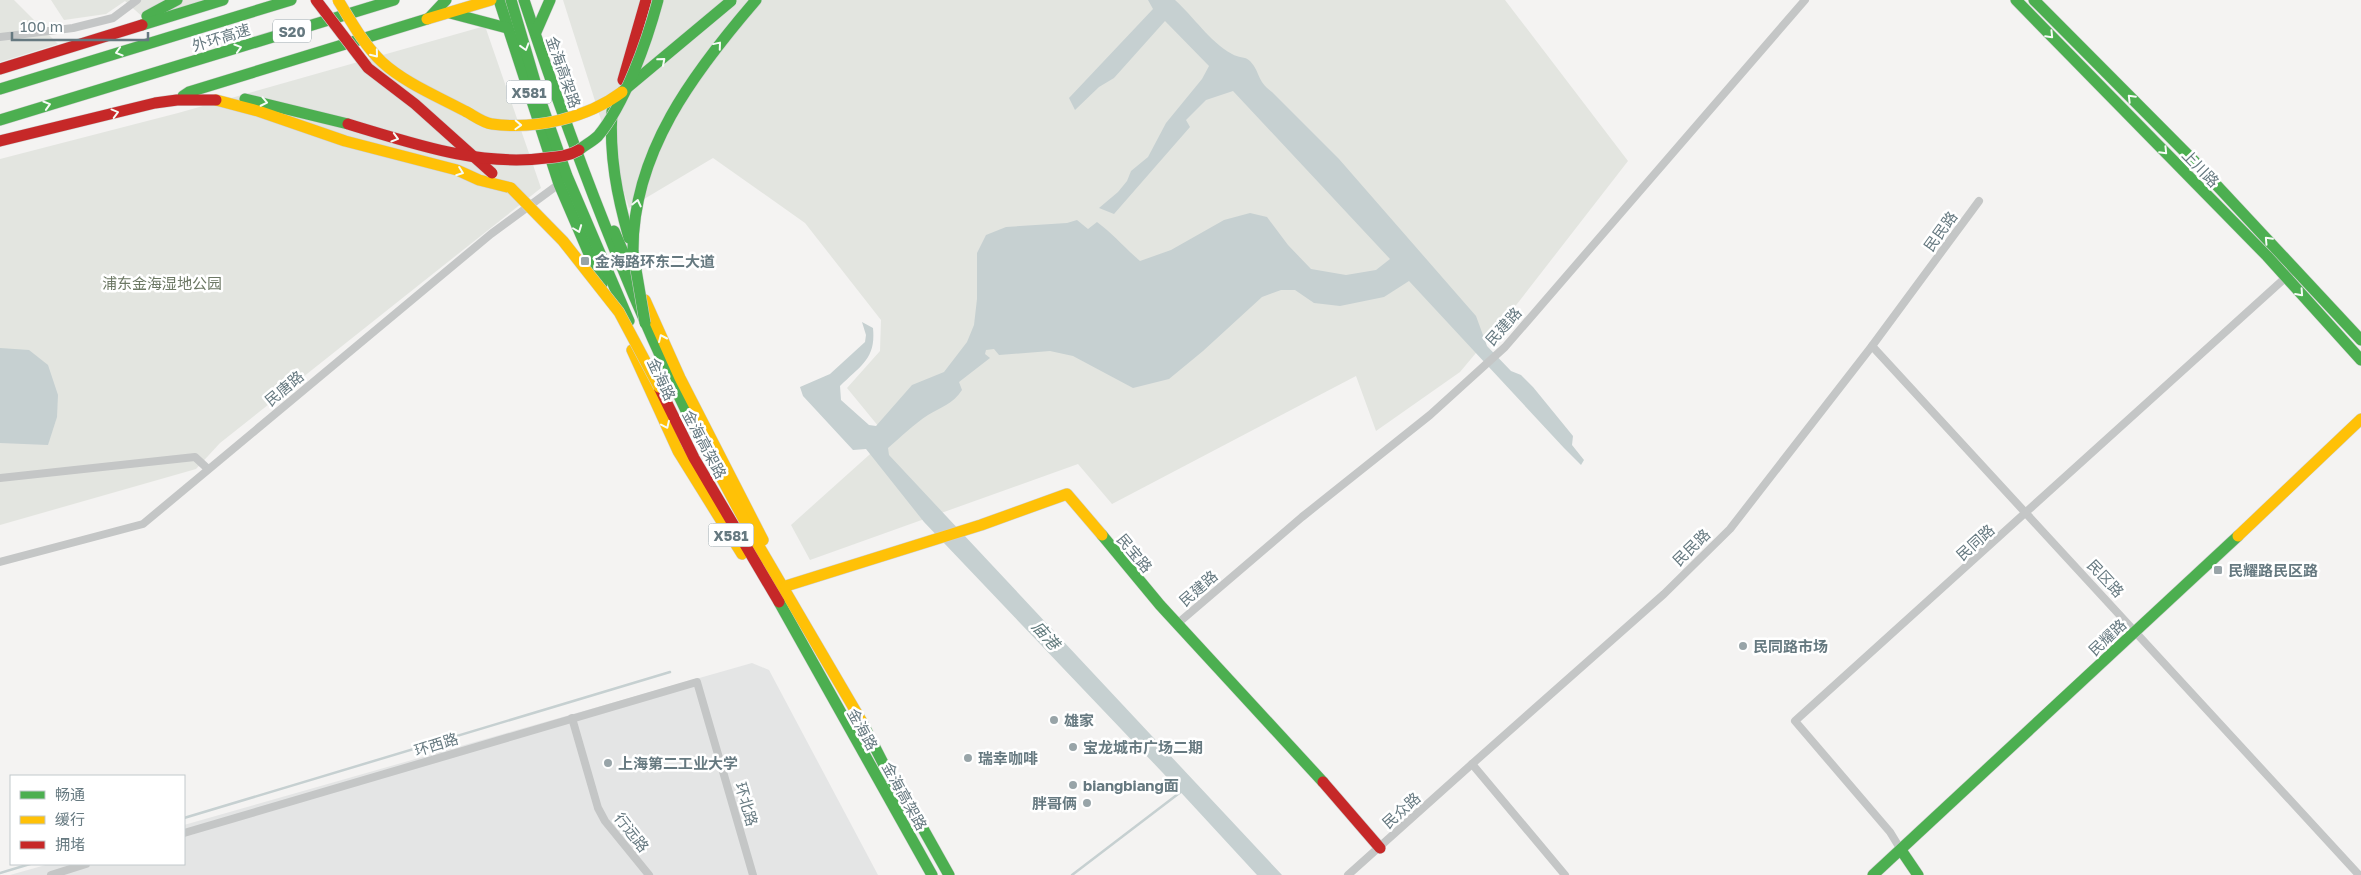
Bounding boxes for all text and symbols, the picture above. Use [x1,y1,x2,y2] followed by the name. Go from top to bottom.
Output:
[12,10,149,42] scale bar
[20,17,63,35] text: 100 m
[190,20,252,54] street label: 外环高速
[273,20,311,42] road number: S20
[2044,29,2053,38] one-way arrow
[543,34,585,110] street label: 金海高架路
[519,42,529,50] one-way arrow
[712,42,720,51] one-way arrow
[233,43,241,53] one-way arrow
[115,47,124,57] one-way arrow
[370,48,378,57] one-way arrow
[656,58,665,66] one-way arrow
[506,80,552,104] road number: X581
[2128,95,2137,104] one-way arrow
[260,97,269,107] one-way arrow
[42,101,50,111] one-way arrow
[111,109,119,119] one-way arrow
[514,120,522,130] one-way arrow
[390,132,399,143] one-way arrow
[2158,145,2167,154] one-way arrow
[2179,146,2223,190] street label: 上川路
[455,166,464,176] one-way arrow
[631,199,642,208] one-way arrow
[1919,208,1961,254] street label: 民民路
[572,224,582,233] one-way arrow
[2265,237,2274,246] one-way arrow
[595,252,715,270] place label: 金海路环东二大道
[579,255,591,267] marker: 金海路环东二大道
[102,274,222,292] park label: 浦东金海湿地公园
[2295,288,2304,297] one-way arrow
[1481,303,1525,349] street label: 民建路
[658,334,669,343] one-way arrow
[644,355,680,403] street label: 金海路
[261,367,307,409] street label: 民唐路
[679,407,731,481] street label: 金海高架路
[660,420,671,429] one-way arrow
[1952,520,1998,564] street label: 民同路
[708,524,754,546] road number: X581
[1669,525,1713,569] street label: 民民路
[1114,530,1156,576] street label: 民宝路
[2084,555,2128,601] street label: 民区路
[2228,561,2318,579] place label: 民耀路民区路
[2212,564,2224,576] marker: 民耀路民区路
[1175,566,1221,610] street label: 民建路
[2084,615,2130,659] street label: 民耀路
[1028,616,1065,655] water label: 庙港
[1753,637,1828,655] place label: 民同路市场
[1737,640,1749,652] marker: 民同路市场
[844,705,882,753] street label: 金海路
[1064,711,1094,729] place label: 雄家
[1048,714,1060,726] marker: 雄家
[412,729,460,759] street label: 环西路
[1083,738,1203,756] place label: 宝龙城市广场二期
[1067,741,1079,753] marker: 宝龙城市广场二期
[978,749,1038,767] place label: 瑞幸咖啡
[962,752,974,764] marker: 瑞幸咖啡
[618,754,738,772] place label: 上海第二工业大学
[602,757,614,769] marker: 上海第二工业大学
[879,759,931,833] street label: 金海高架路
[10,775,185,865] legend
[1083,776,1179,794] place label: biangbiang面
[1067,779,1079,791] marker: biangbiang面
[732,780,762,828] street label: 环北路
[55,785,85,803] text: 畅通
[1378,788,1424,832] street label: 民众路
[1032,794,1077,812] place label: 胖哥俩
[1081,797,1093,809] marker: 胖哥俩
[611,809,653,855] street label: 行远路
[55,810,85,828] text: 缓行
[55,835,85,853] text: 拥堵

